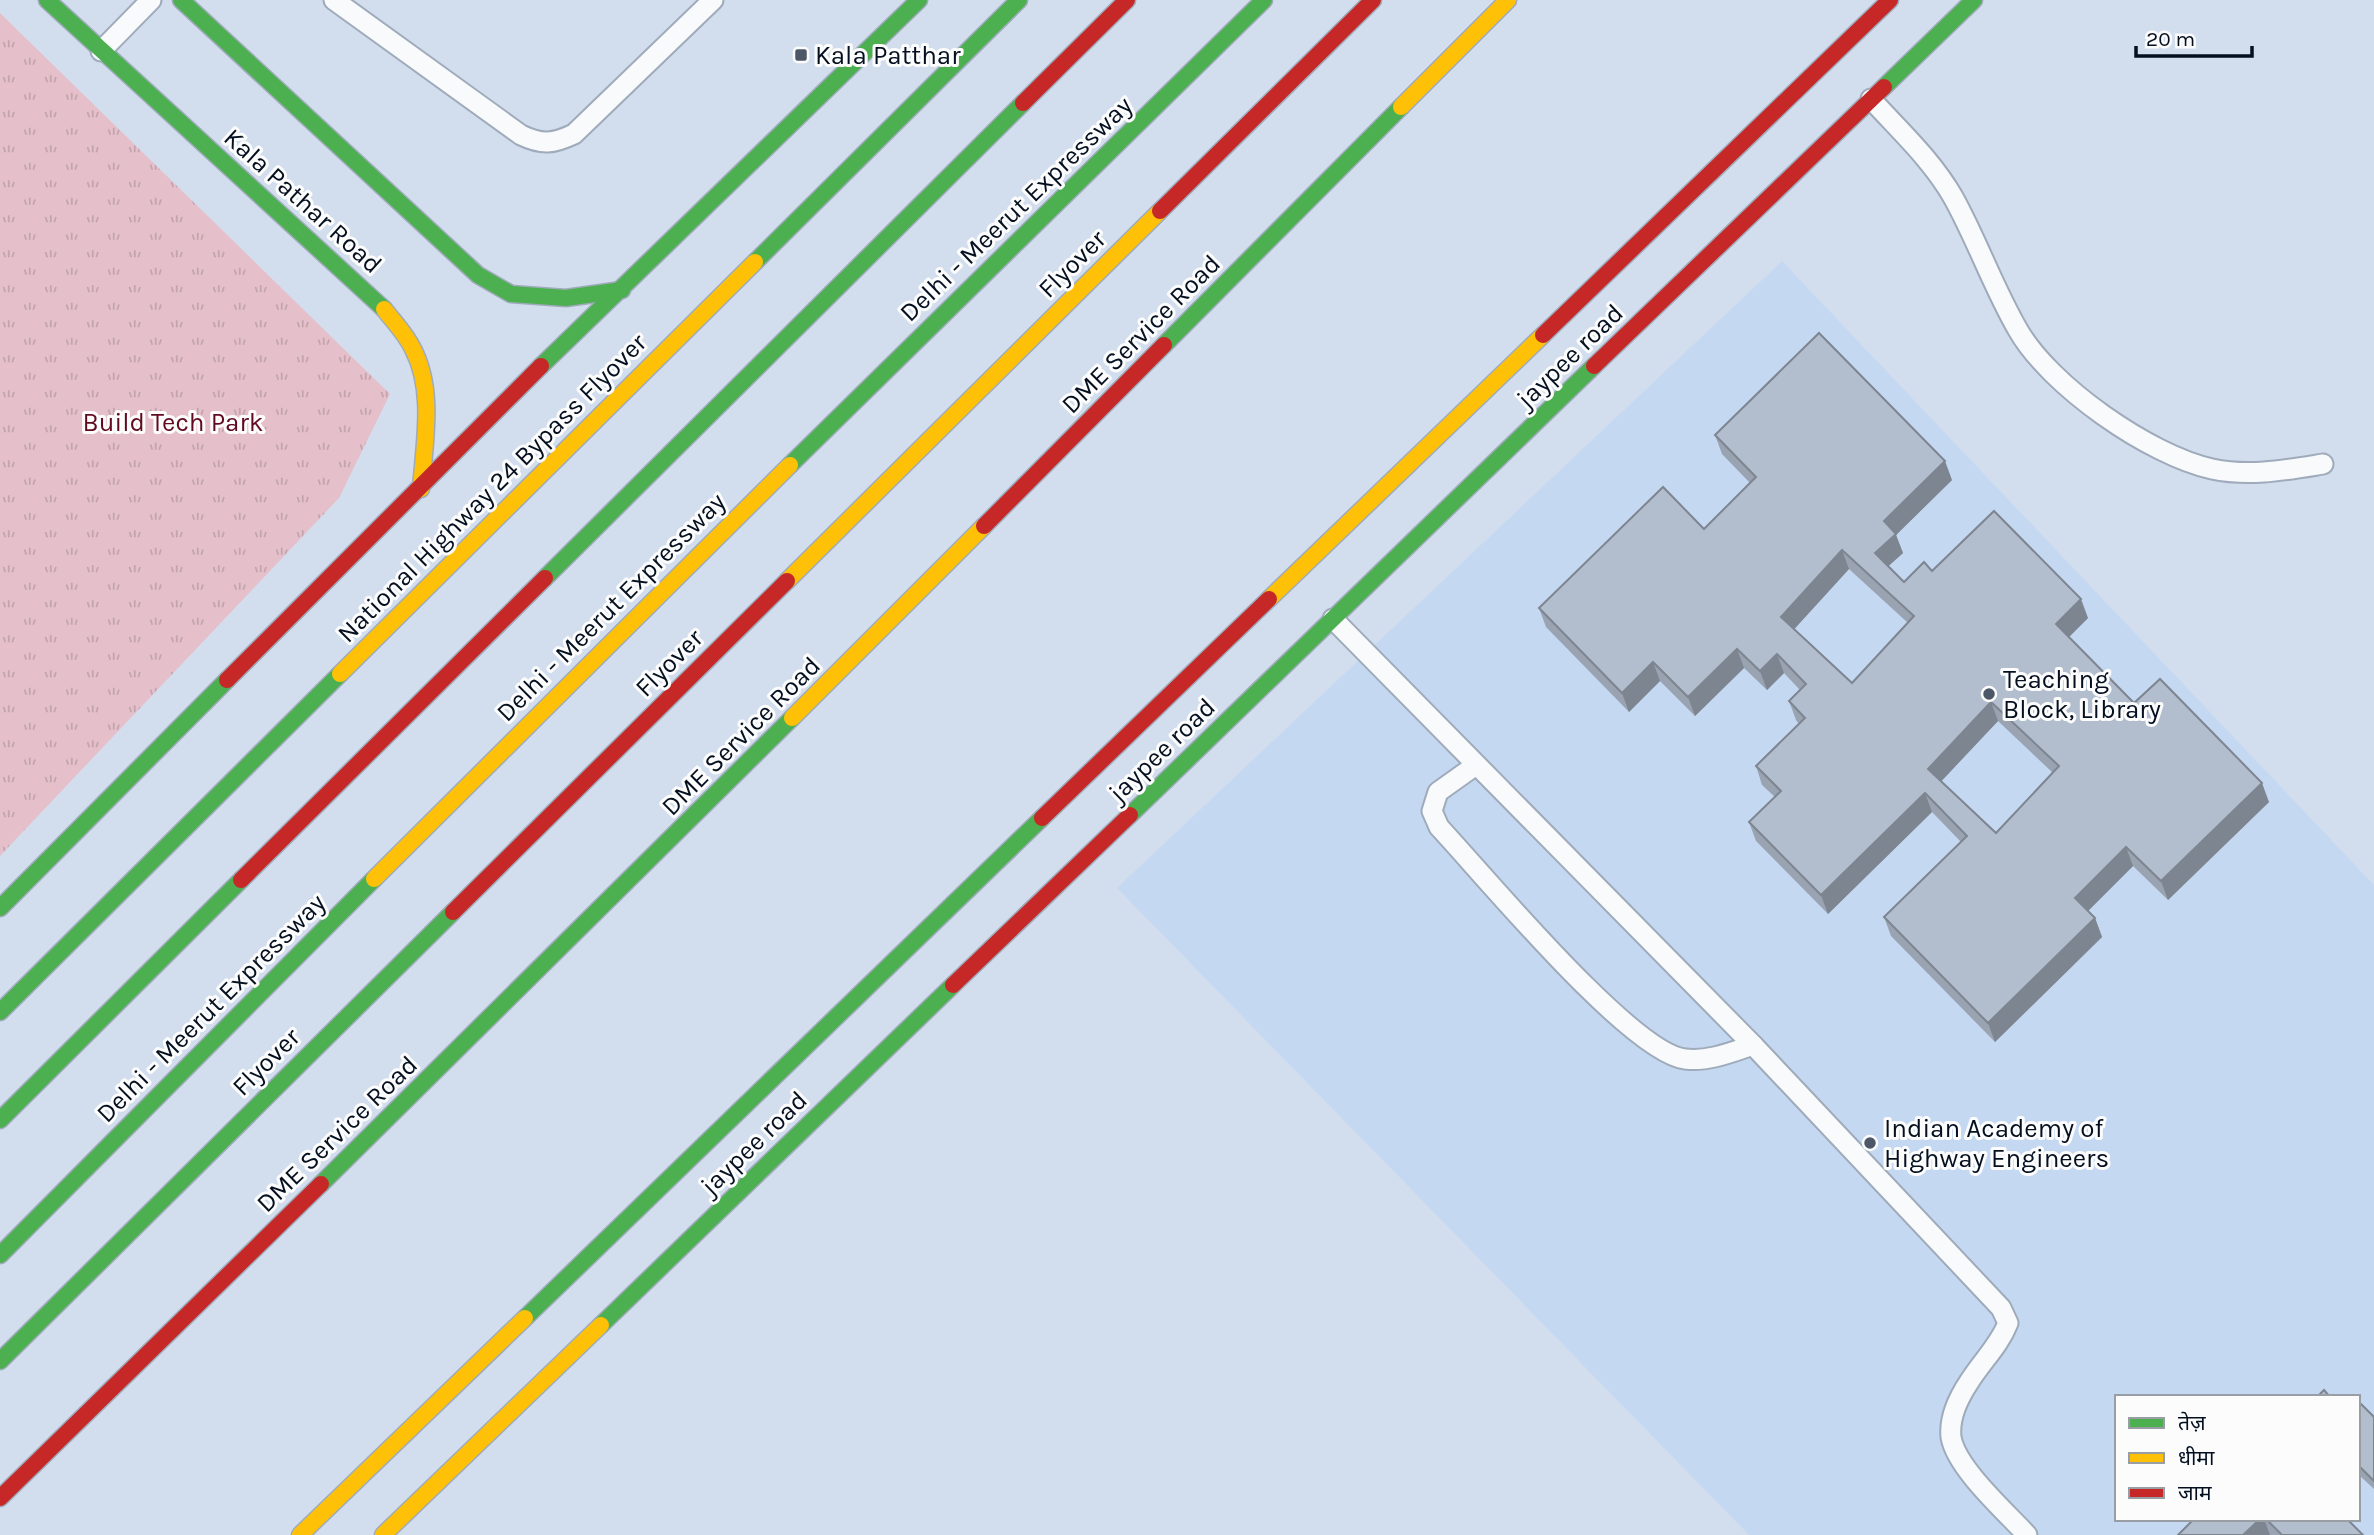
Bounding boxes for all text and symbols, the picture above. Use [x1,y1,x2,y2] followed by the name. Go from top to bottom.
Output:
[2136,14,2252,58] scale bar
[2146,27,2195,51] text: 20 m
[815,40,961,71] place label: Kala Patthar
[793,47,809,63] marker: Kala Patthar
[893,90,1139,328] street label: Delhi - Meerut Expressway
[218,122,388,280] street label: Kala Pathar Road
[1032,223,1113,304] street label: Flyover
[1055,248,1227,420] street label: DME Service Road
[1508,298,1630,416] street label: jaypee road
[331,327,653,649] street label: National Highway 24 Bypass Flyover
[83,407,263,438] park label: Build Tech Park
[490,486,732,728] street label: Delhi - Meerut Expressway
[629,622,710,703] street label: Flyover
[655,650,827,822] street label: DME Service Road
[2003,664,2161,725] place label: Teaching Block, Library
[1981,686,1997,702] marker: Teaching Block, Library
[1100,692,1222,810] street label: jaypee road
[90,887,332,1129] street label: Delhi - Meerut Expressway
[226,1021,307,1102] street label: Flyover
[250,1049,424,1219] street label: DME Service Road
[692,1085,814,1203] street label: jaypee road
[1884,1113,2109,1174] place label: Indian Academy of Highway Engineers
[1862,1135,1878,1151] marker: Indian Academy of Highway Engineers
[2115,1395,2360,1521] legend
[2178,1411,2206,1435] text: तेज़
[2178,1446,2215,1470] text: धीमा
[2178,1481,2212,1505] text: जाम

